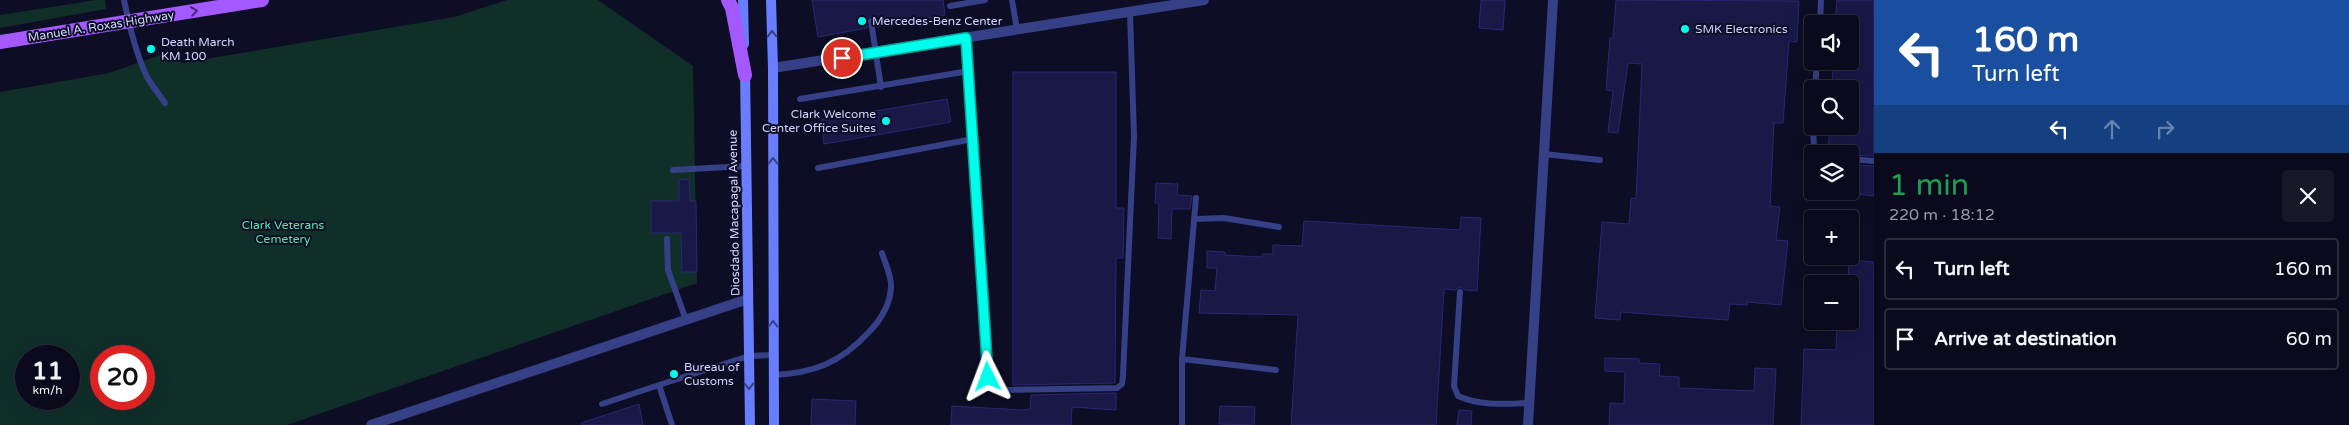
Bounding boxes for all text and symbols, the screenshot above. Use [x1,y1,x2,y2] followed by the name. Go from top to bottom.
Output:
[27,7,176,44] street label: Manuel A. Roxas Highway
[190,7,198,17] one-way arrow
[872,14,1003,28] place label: Mercedes-Benz Center
[856,15,868,27] marker: Mercedes-Benz Center
[1804,15,1859,330] map controls
[1804,15,1859,70] button: sound
[1972,19,2079,61] text: 160 m
[1889,20,1954,85] icon: left
[1695,22,1788,36] place label: SMK Electronics
[1679,23,1691,35] marker: SMK Electronics
[767,30,778,38] one-way arrow
[161,35,235,63] place label: Death March KM 100
[821,37,863,79] pin
[145,43,157,55] marker: Death March KM 100
[828,44,856,72] icon: arrive
[1972,61,2060,87] text: Turn left
[1804,80,1859,135] button: search
[762,107,876,135] place label: Clark Welcome Center Office Suites
[880,115,892,127] marker: Clark Welcome Center Office Suites
[2045,115,2073,143] icon: left
[2098,115,2126,143] icon: ahead
[2151,115,2179,143] icon: right
[726,129,742,296] street label: Diosdado Macapagal Avenue
[1804,145,1859,200] button: layers
[768,157,778,165] one-way arrow
[1889,167,1969,204] text: 1 min
[2282,170,2334,222] button: close
[1889,205,1995,225] text: 220 m · 18:12
[1804,210,1859,265] button: +
[242,218,324,246] park label: Clark Veterans Cemetery
[1891,255,1919,283] icon: left
[1934,258,2010,280] text: Turn left
[2274,258,2332,280] text: 160 m
[1804,275,1859,330] button: −
[768,320,778,328] one-way arrow
[1891,325,1919,353] icon: arrive
[1934,328,2117,350] text: Arrive at destination
[2286,328,2332,350] text: 60 m
[90,345,155,410] speed limit sign: 20
[961,350,1013,402] position arrow
[32,356,63,386] text: 11
[684,360,740,388] place label: Bureau of Customs
[668,368,680,380] marker: Bureau of Customs
[744,382,755,390] one-way arrow
[32,383,63,397] text: km/h

